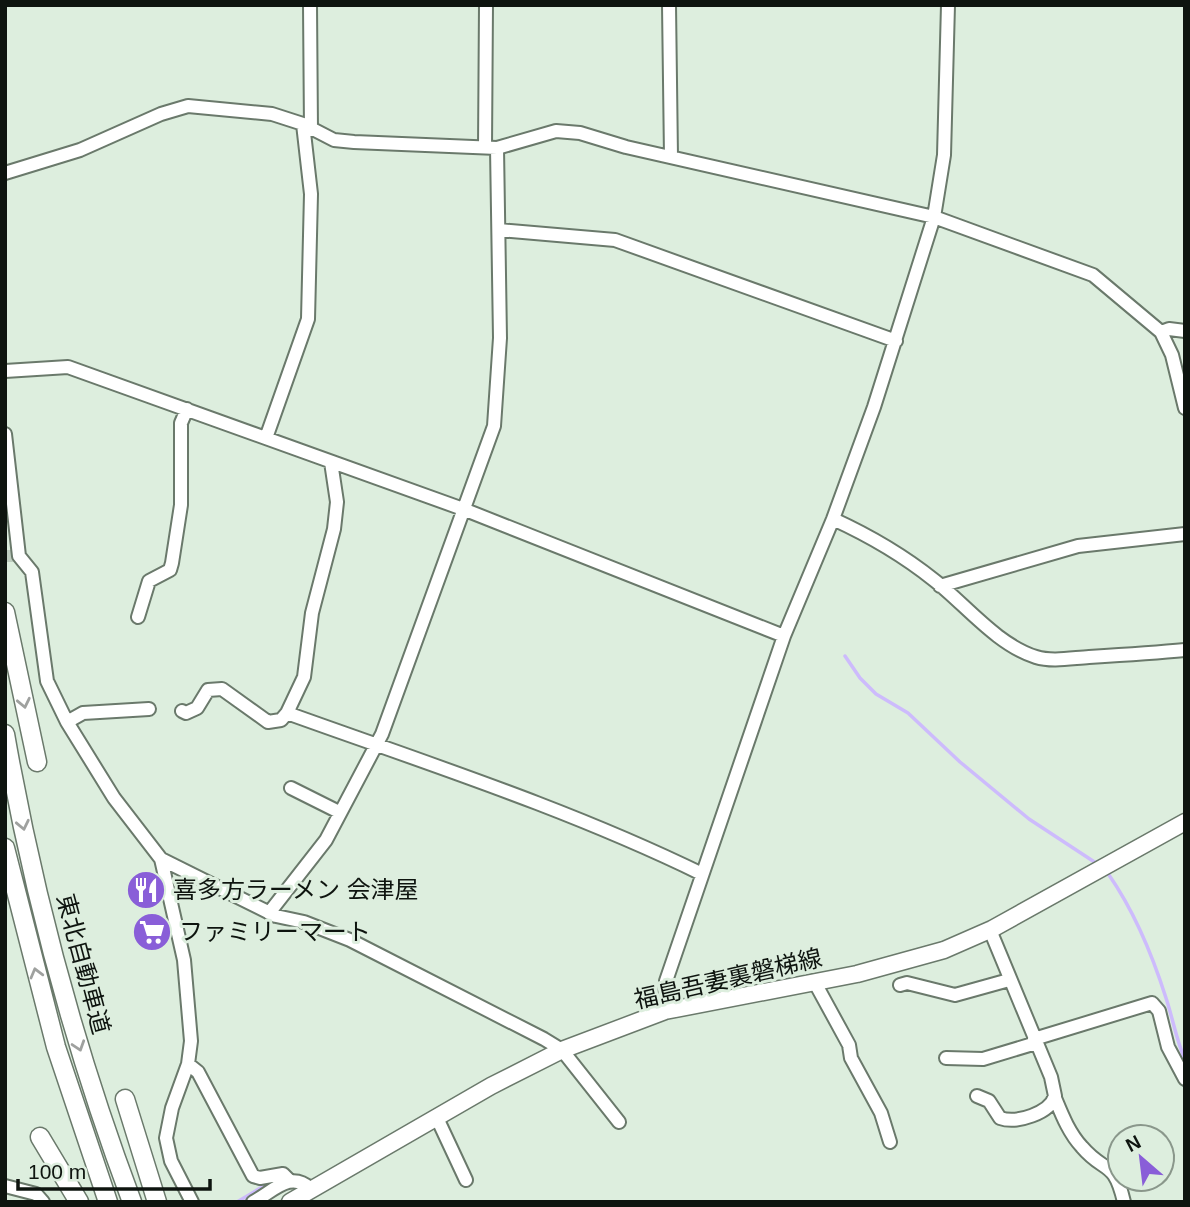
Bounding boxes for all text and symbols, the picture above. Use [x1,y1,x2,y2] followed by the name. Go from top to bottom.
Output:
[16,697,31,709] one-way arrow
[15,819,29,831] one-way arrow
[125,869,167,911] restaurant icon: 喜多方ラーメン 会津屋
[173,876,419,903] place label: 喜多方ラーメン 会津屋
[52,891,115,1037] street label: 東北自動車道
[131,911,173,953] supermarket icon: ファミリーマート
[179,918,371,945] place label: ファミリーマート
[631,944,824,1013] street label: 福島吾妻裏磐梯線
[30,967,44,979] one-way arrow
[71,1039,85,1052] one-way arrow
[1106,1123,1176,1193] north arrow
[1122,1131,1144,1156] text: N
[18,1148,210,1192] scale bar
[28,1160,86,1183] text: 100 m

